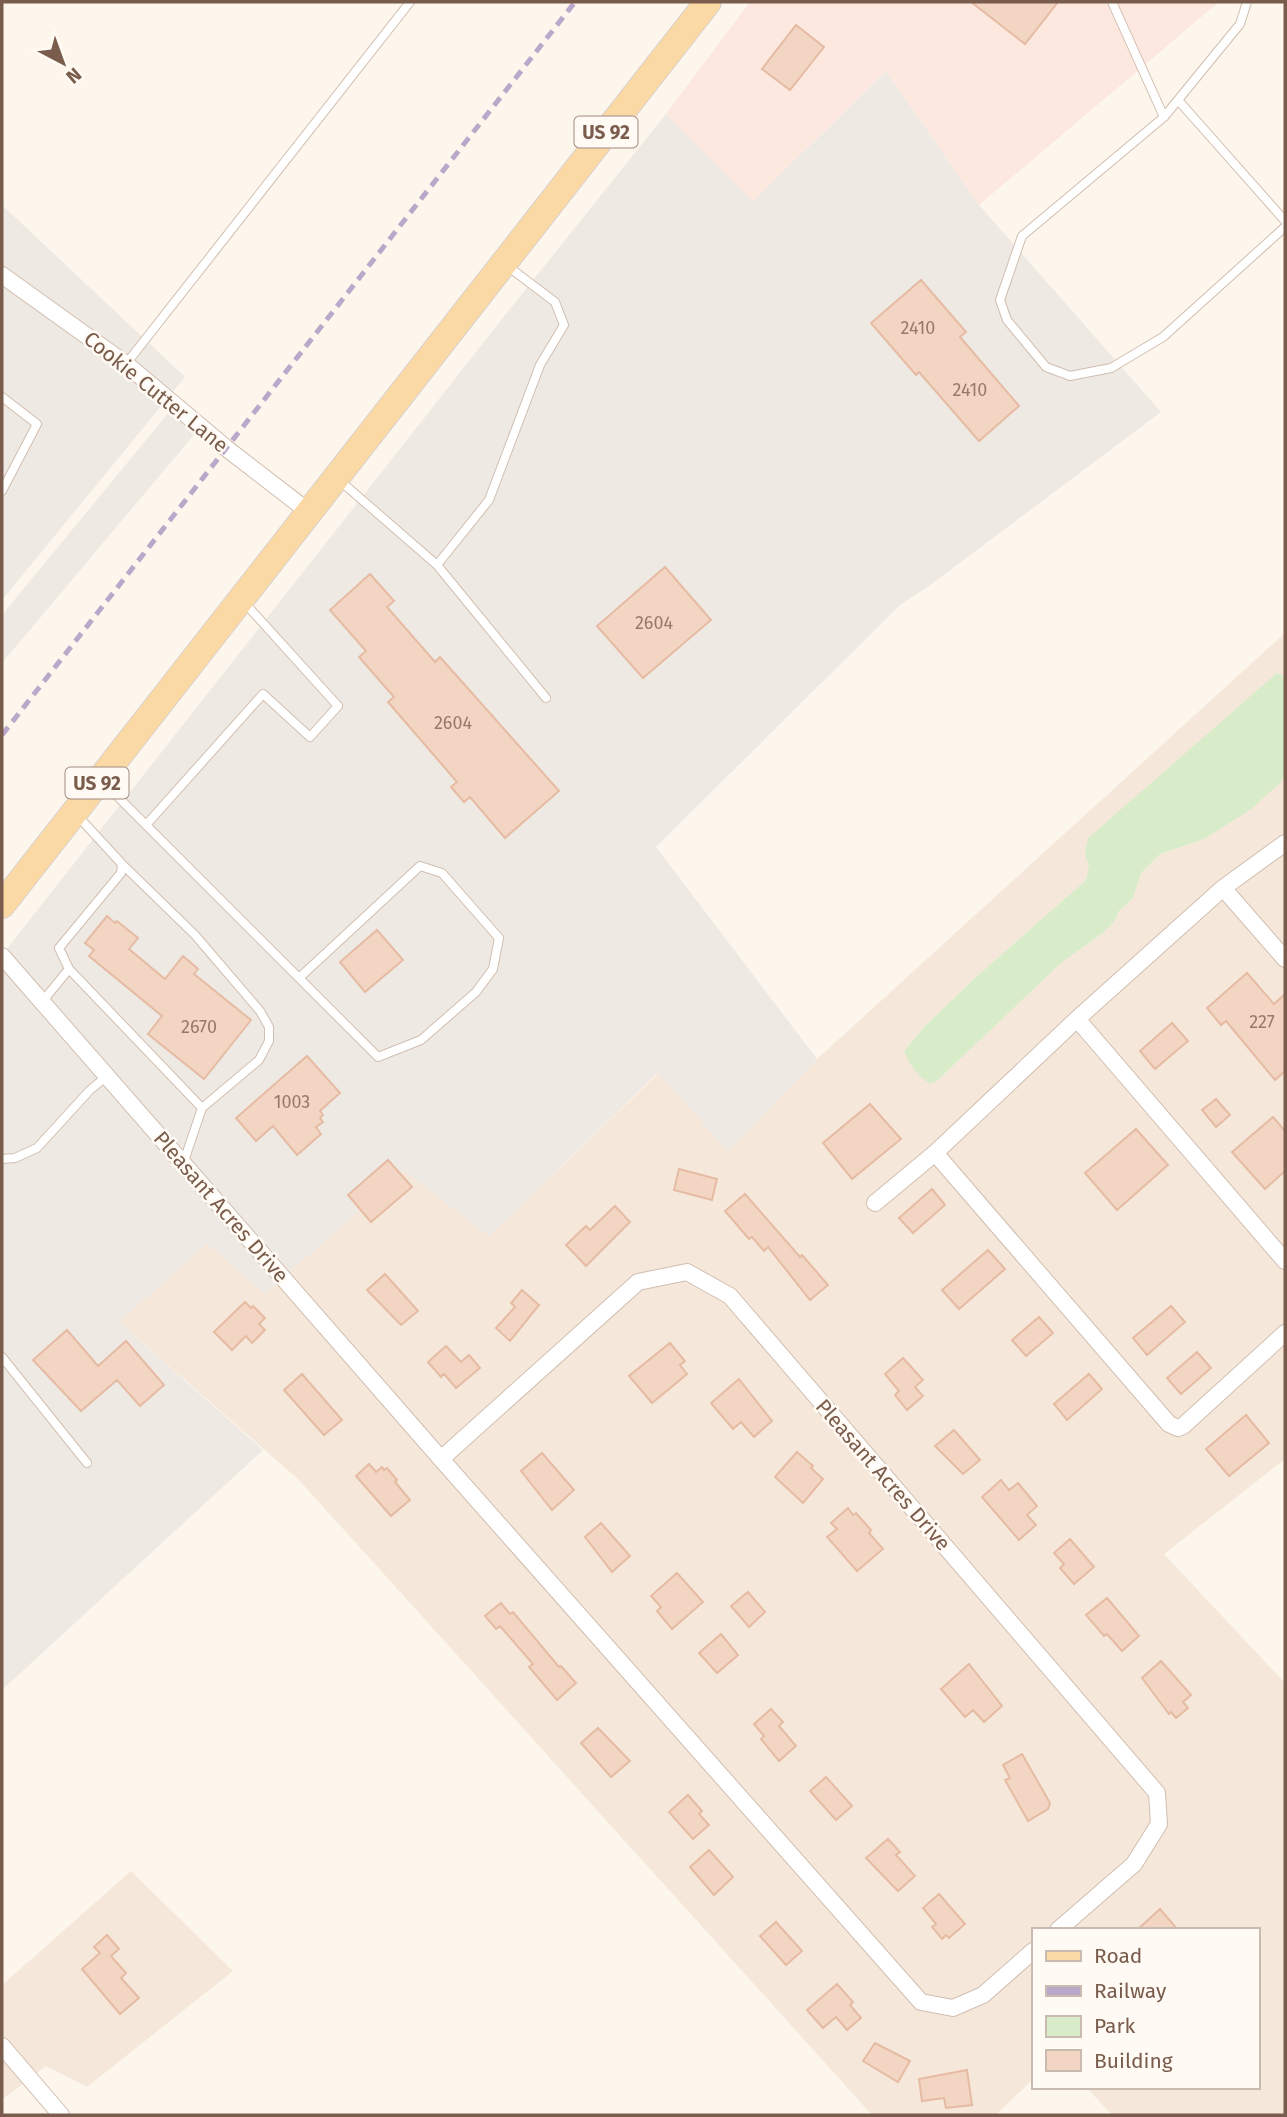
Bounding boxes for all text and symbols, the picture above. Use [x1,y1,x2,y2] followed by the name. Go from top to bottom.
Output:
[28,28,98,98] north arrow
[62,63,86,88] text: N
[574,116,638,148] road number: US 92
[901,317,935,339] house number: 2410
[78,326,234,458] street label: Cookie Cutter Lane
[953,379,987,401] house number: 2410
[635,612,673,634] house number: 2604
[434,712,472,734] house number: 2604
[66,768,128,798] road number: US 92
[1249,1011,1275,1033] house number: 227
[181,1016,217,1038] house number: 2670
[274,1091,310,1113] house number: 1003
[148,1126,294,1288] street label: Pleasant Acres Drive
[810,1394,956,1556] street label: Pleasant Acres Drive
[1032,1928,1259,2089] legend
[1094,1943,1142,1969] text: Road
[1094,1978,1167,2004] text: Railway
[1094,2013,1136,2039] text: Park
[1094,2048,1173,2074] text: Building

